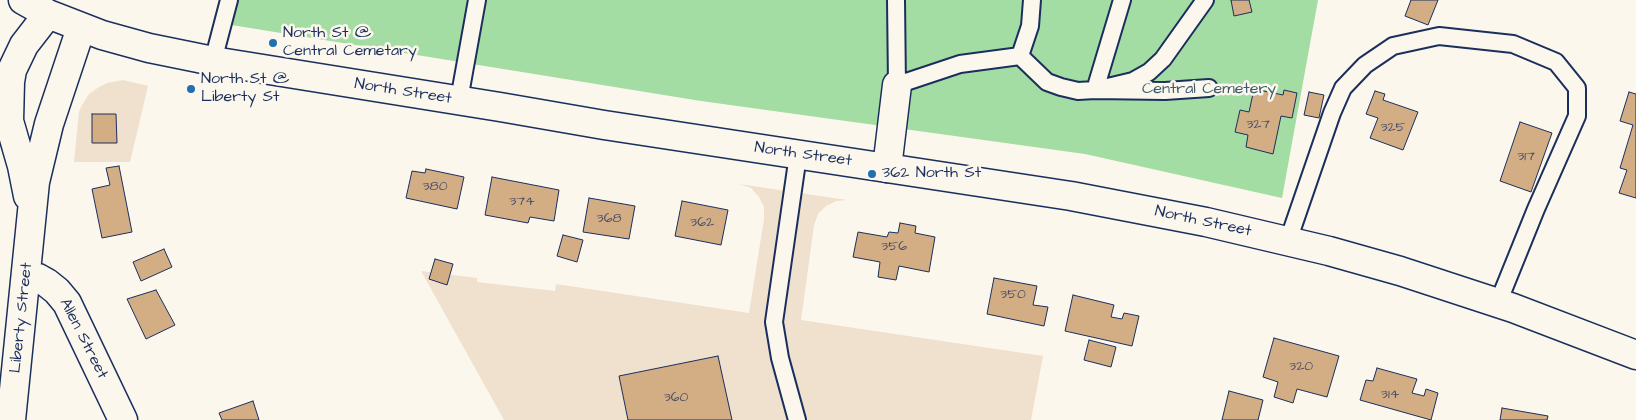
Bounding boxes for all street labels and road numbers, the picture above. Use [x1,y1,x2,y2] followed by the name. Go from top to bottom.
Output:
[353,75,453,109] street label: North Street
[753,139,853,171] street label: North Street
[1153,202,1253,242] street label: North Street
[7,262,37,374] street label: Liberty Street
[55,296,111,382] street label: Allen Street

